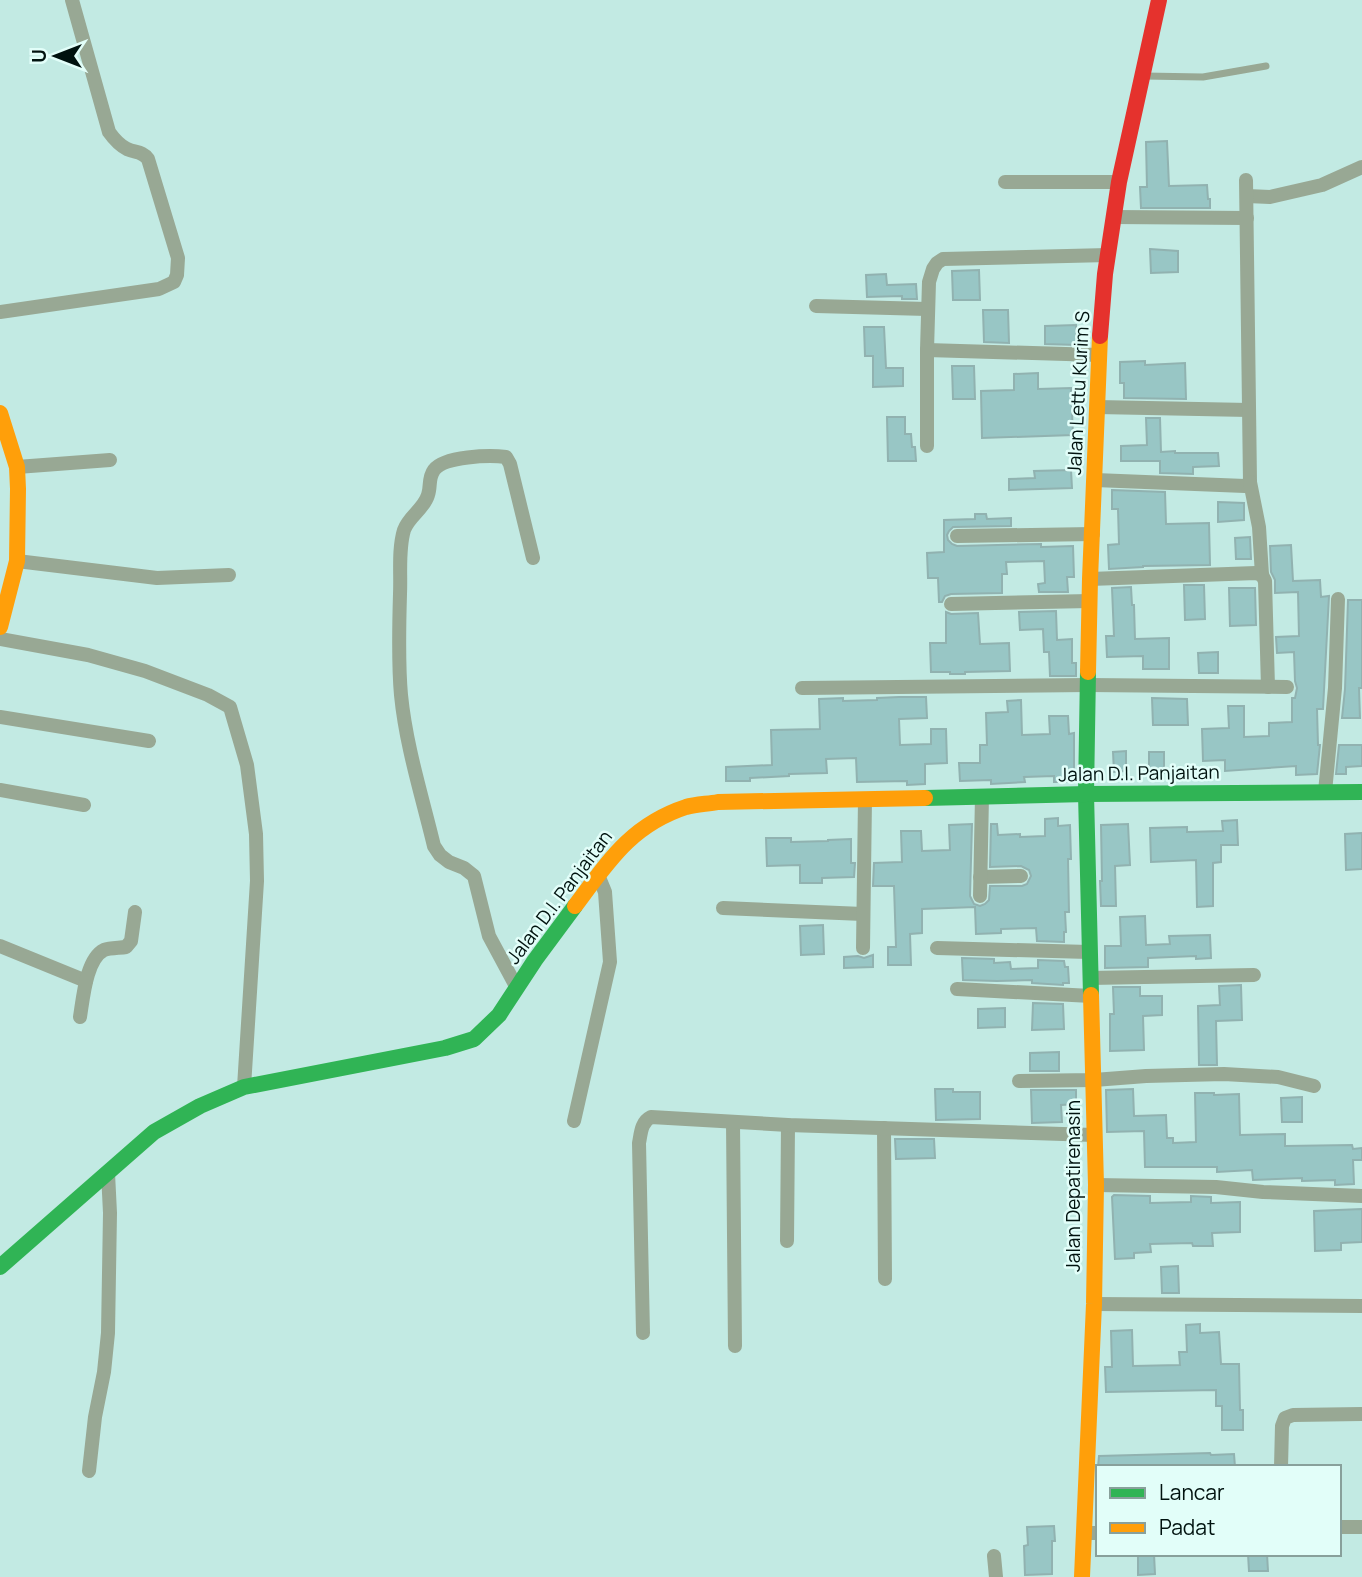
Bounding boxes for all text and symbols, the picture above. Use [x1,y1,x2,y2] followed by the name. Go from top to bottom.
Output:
[21,21,91,91] north arrow
[26,49,52,63] text: U
[1061,310,1095,476] street label: Jalan Lettu Kurim S
[1058,759,1220,787] street label: Jalan D.I. Panjaitan
[500,825,618,969] street label: Jalan D.I. Panjaitan
[1060,1100,1086,1272] street label: Jalan Depatirenasin
[1096,1465,1341,1556] legend
[1159,1478,1225,1506] text: Lancar
[1159,1513,1215,1541] text: Padat

